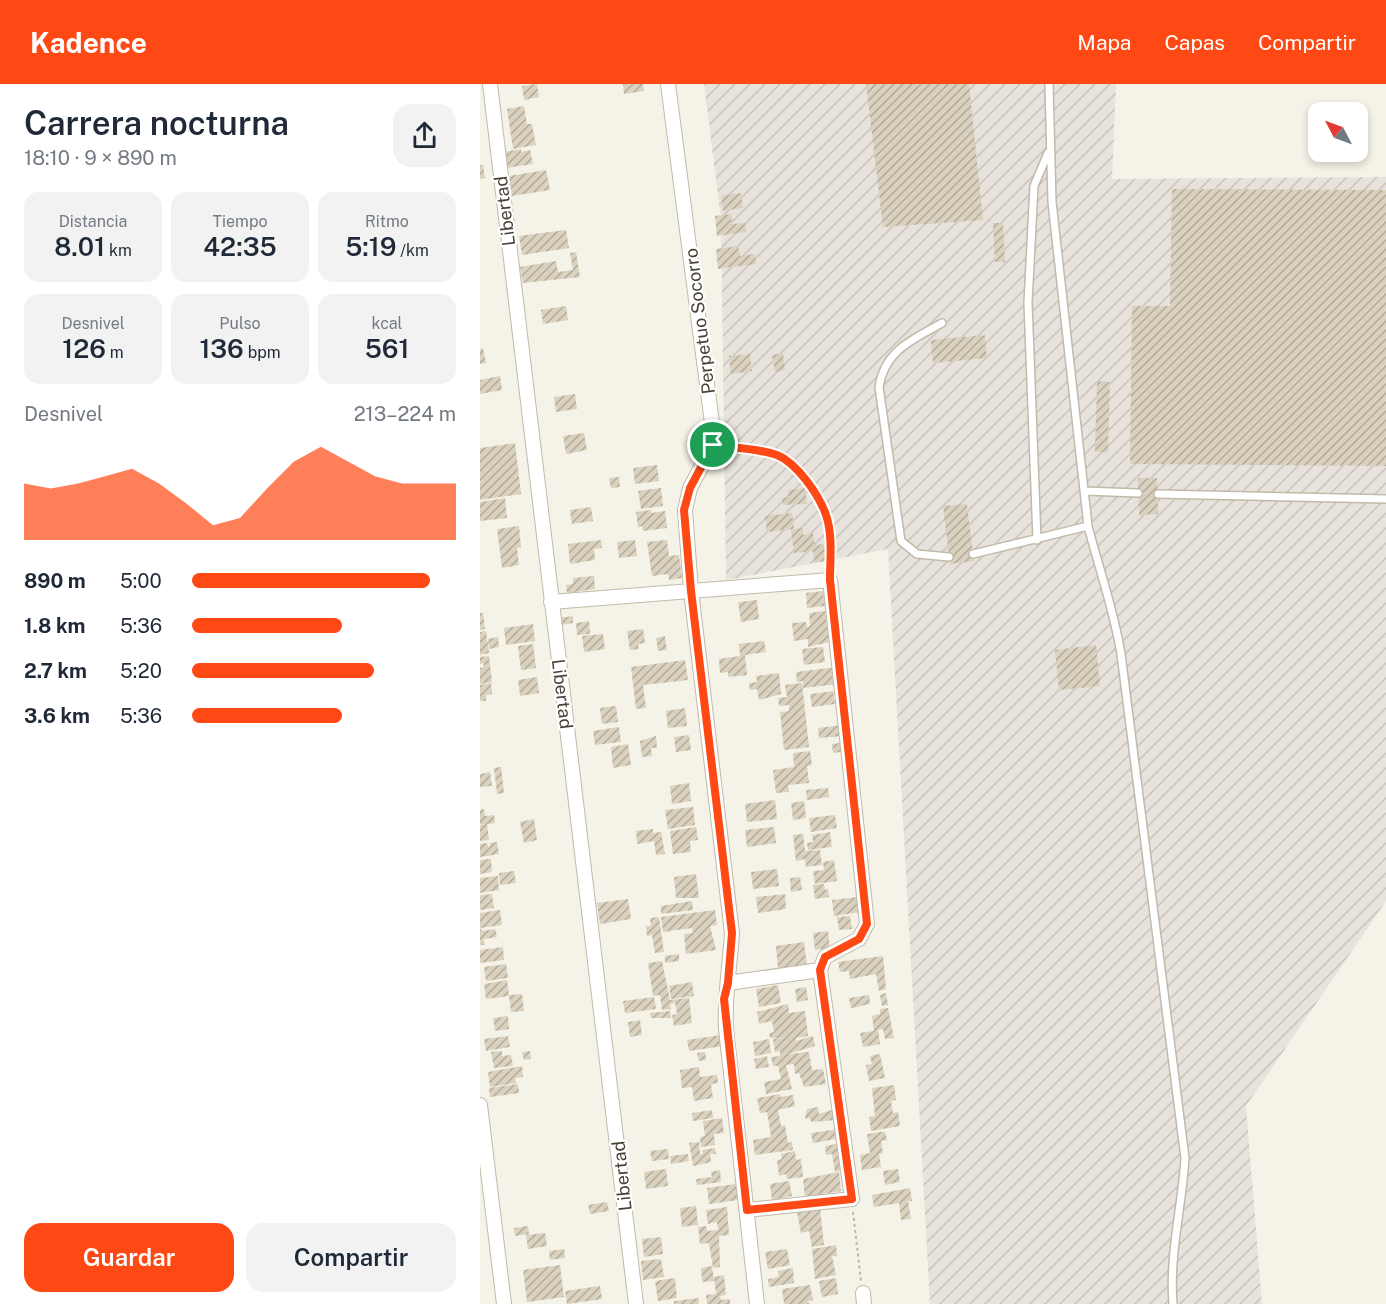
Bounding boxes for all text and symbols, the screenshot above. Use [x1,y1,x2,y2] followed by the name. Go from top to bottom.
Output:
[30,26,147,59] text: Kadence
[1077,30,1131,55] text: Mapa
[1164,30,1225,55] text: Capas
[1258,30,1356,55] text: Compartir
[1308,102,1368,162] north arrow
[1308,102,1368,162] map controls
[24,104,289,142] text: Carrera nocturna
[393,104,456,167] button: share
[24,146,177,170] text: 18:10 · 9 × 890 m
[490,175,519,247] street label: Libertad
[59,212,127,231] text: Distancia
[213,212,267,231] text: Tiempo
[365,212,409,231] text: Ritmo
[54,231,105,262] text: 8.01
[203,231,277,262] text: 42:35
[345,231,396,262] text: 5:19
[105,241,132,260] text: km
[396,241,429,260] text: /km
[680,247,719,395] street label: Perpetuo Socorro
[61,314,125,333] text: Desnivel
[219,314,261,333] text: Pulso
[372,314,402,333] text: kcal
[62,333,106,364] text: 126
[199,333,244,364] text: 136
[365,333,409,364] text: 561
[106,343,124,362] text: m
[244,343,281,362] text: bpm
[24,402,103,426] text: Desnivel
[354,402,456,426] text: 213–224 m
[687,419,738,470] pin
[696,428,729,461] icon: arrive
[24,569,86,593] text: 890 m
[120,569,162,593] text: 5:00
[24,614,85,638] text: 1.8 km
[120,614,162,638] text: 5:36
[548,658,577,730] street label: Libertad
[24,659,87,683] text: 2.7 km
[120,659,162,683] text: 5:20
[24,704,90,728] text: 3.6 km
[120,704,162,728] text: 5:36
[607,1140,636,1212] street label: Libertad
[24,1223,234,1292] button: Guardar
[246,1223,456,1292] button: Compartir

